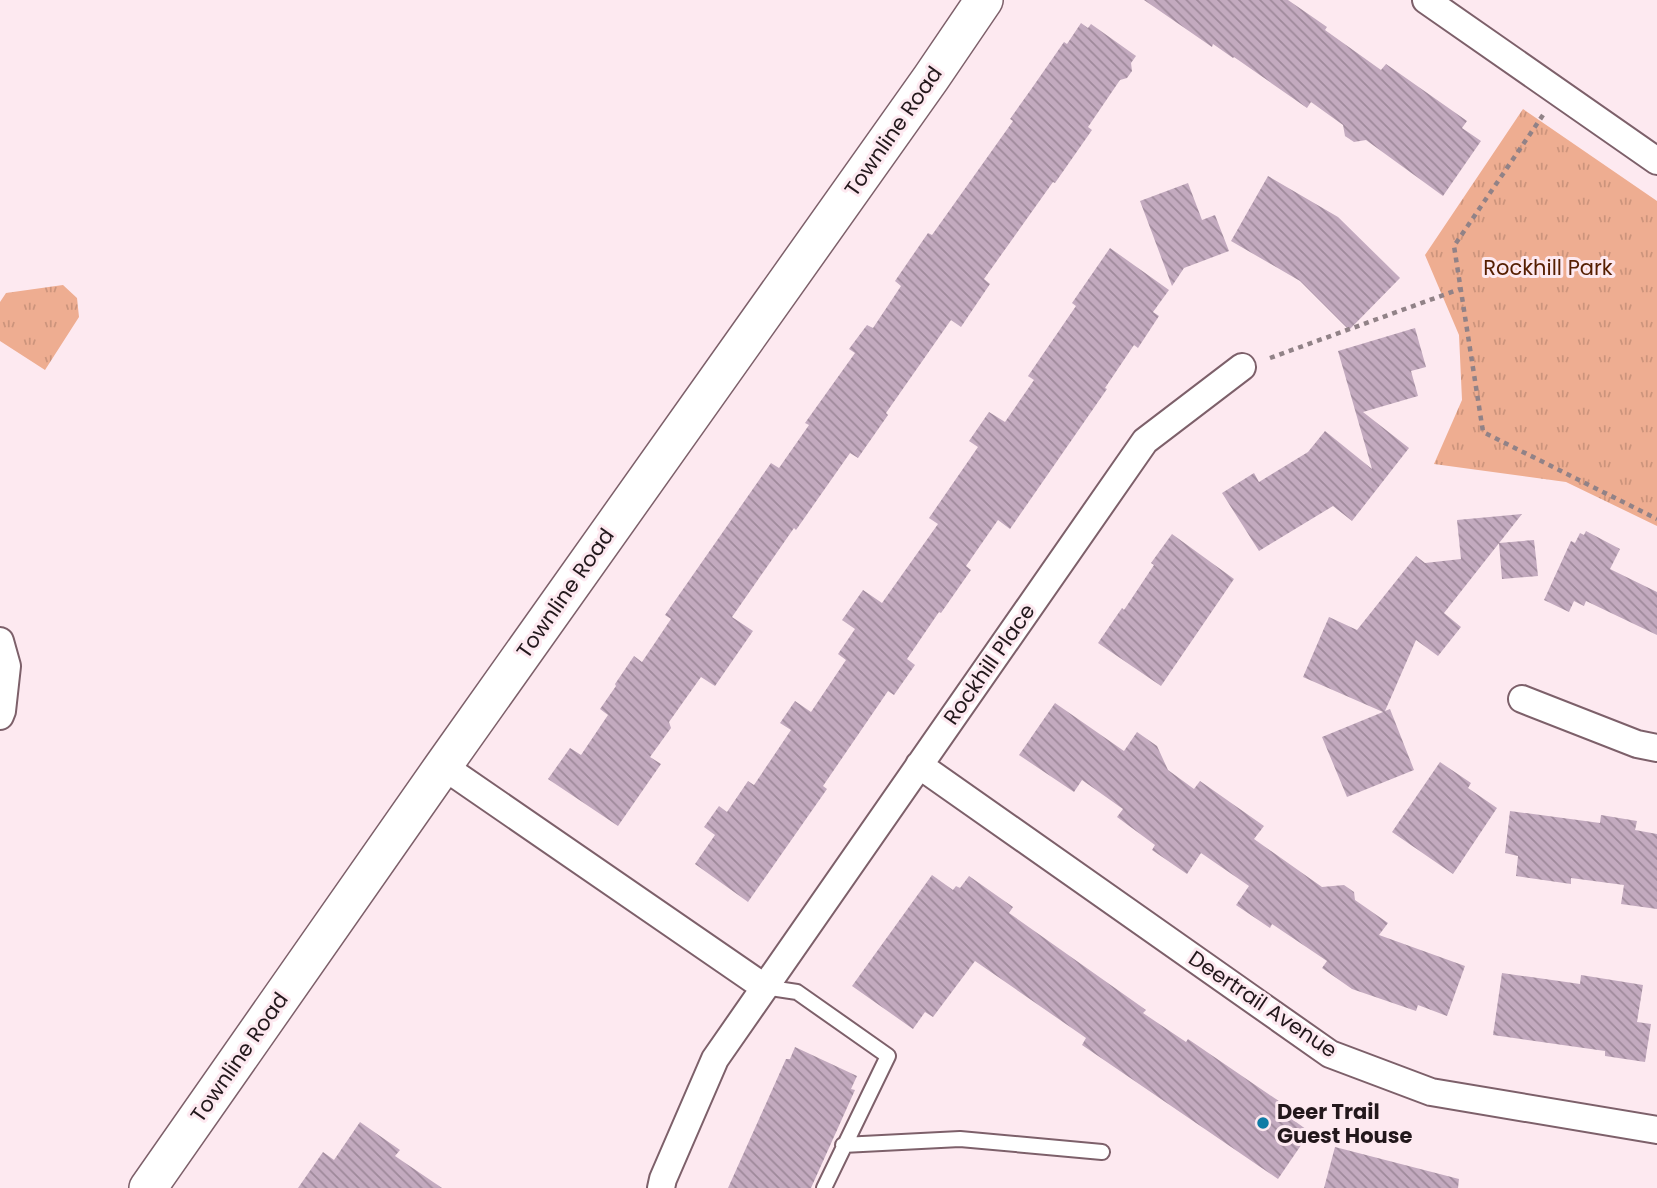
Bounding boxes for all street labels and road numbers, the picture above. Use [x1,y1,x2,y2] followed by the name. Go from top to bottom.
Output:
[837,60,949,202] street label: Townline Road
[509,522,621,664] street label: Townline Road
[937,598,1041,730] street label: Rockhill Place
[1183,944,1343,1064] street label: Deertrail Avenue
[183,986,295,1128] street label: Townline Road

